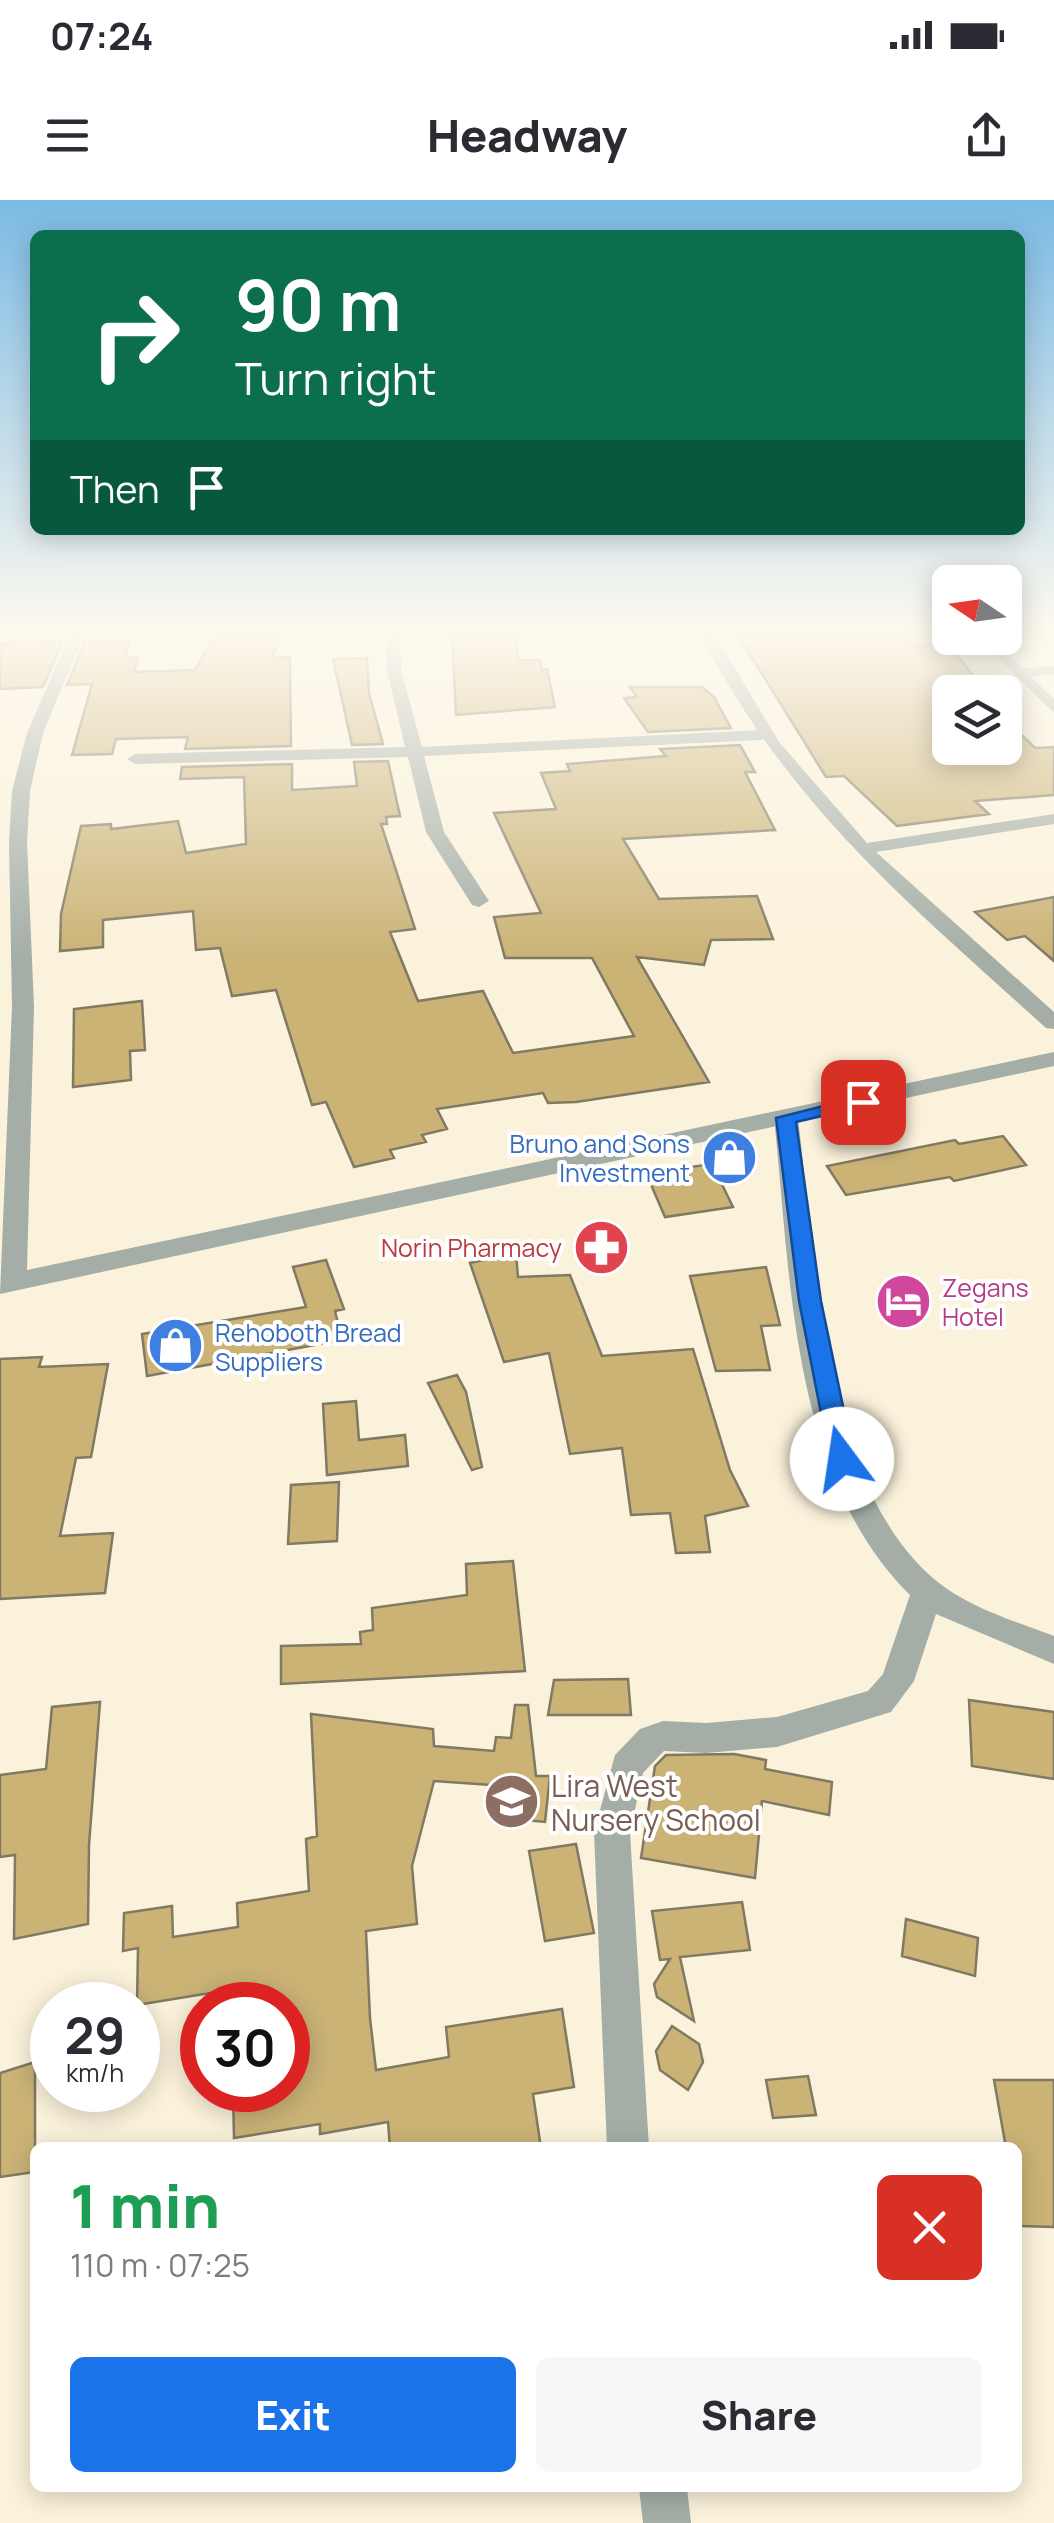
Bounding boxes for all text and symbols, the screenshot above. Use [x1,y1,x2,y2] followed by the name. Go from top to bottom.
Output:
[50,9,153,61] text: 07:24
[427,104,627,166] text: Headway
[40,108,95,163] icon: menu
[959,108,1014,163] icon: share
[235,256,402,352] text: 90 m
[70,270,200,400] icon: right
[235,347,436,409] text: Turn right
[179,460,234,515] icon: arrive
[70,462,159,514] text: Then
[932,565,1022,655] north arrow
[932,565,1022,765] map controls
[932,675,1022,765] button: layers
[821,1060,906,1145] pin
[836,1075,891,1130] icon: arrive
[510,1126,690,1190] place label: Bruno and Sons Investment
[699,1127,759,1187] shop icon: Bruno and Sons Investment
[571,1217,631,1277] pharmacy icon: Norin Pharmacy
[381,1230,562,1265] place label: Norin Pharmacy
[942,1270,1029,1334] place label: Zegans Hotel
[873,1271,933,1331] hotel icon: Zegans Hotel
[215,1315,402,1379] place label: Rehoboth Bread Suppliers
[146,1316,206,1376] shop icon: Rehoboth Bread Suppliers
[790,1407,894,1511] position arrow
[551,1765,761,1840] place label: Lira West Nursery School
[482,1772,542,1832] school or university icon: Lira West Nursery School
[180,1982,310,2112] speed limit sign: 30
[65,2001,125,2069] text: 29
[66,2055,124,2090] text: km/h
[70,2164,220,2246] text: 1 min
[877,2175,982,2280] button: close
[70,2243,250,2287] text: 110 m · 07:25
[70,2357,516,2472] button: Exit
[536,2357,982,2472] button: Share

